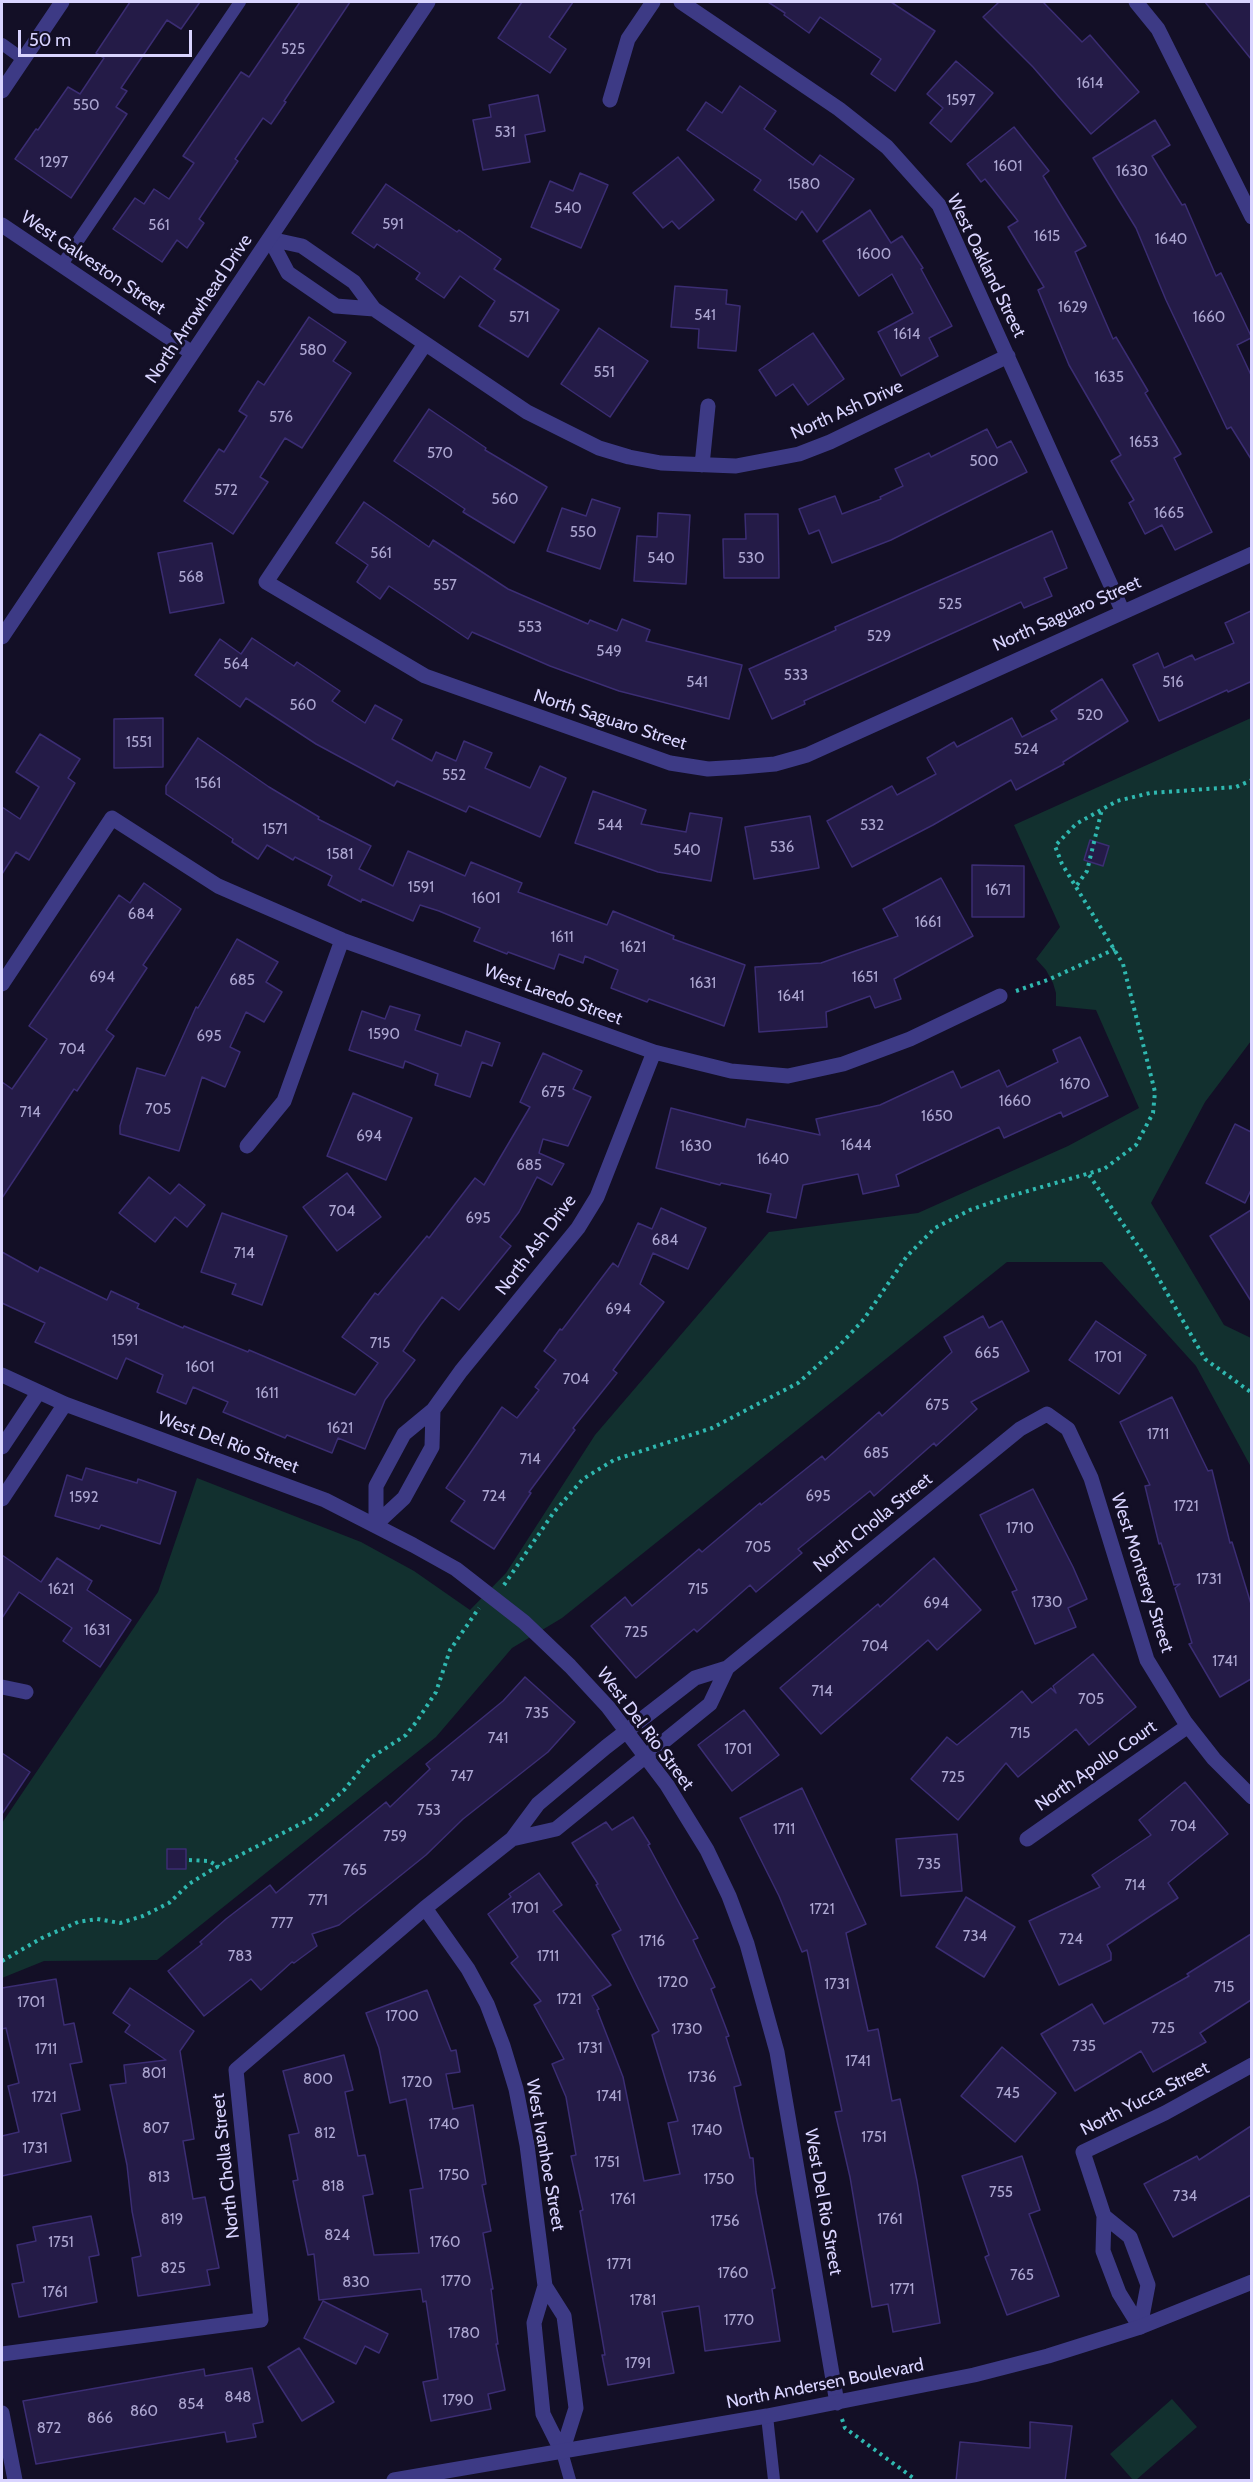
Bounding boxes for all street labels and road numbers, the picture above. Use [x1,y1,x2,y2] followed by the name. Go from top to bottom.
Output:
[942,191,1030,341] street label: West Oakland Street
[17,207,169,319] street label: West Galveston Street
[141,230,257,388] street label: North Arrowhead Drive
[788,376,906,444] street label: North Ash Drive
[990,572,1144,656] street label: North Saguaro Street
[531,685,689,755] street label: North Saguaro Street
[481,960,625,1030] street label: West Laredo Street
[491,1190,581,1300] street label: North Ash Drive
[155,1407,301,1479] street label: West Del Rio Street
[809,1469,937,1577] street label: North Cholla Street
[1106,1490,1178,1656] street label: West Monterey Street
[592,1663,698,1795] street label: West Del Rio Street
[1031,1716,1161,1816] street label: North Apollo Court
[1077,2057,1213,2141] street label: North Yucca Street
[521,2077,569,2233] street label: West Ivanhoe Street
[208,2092,244,2240] street label: North Cholla Street
[799,2127,847,2277] street label: West Del Rio Street
[724,2354,926,2414] street label: North Andersen Boulevard

